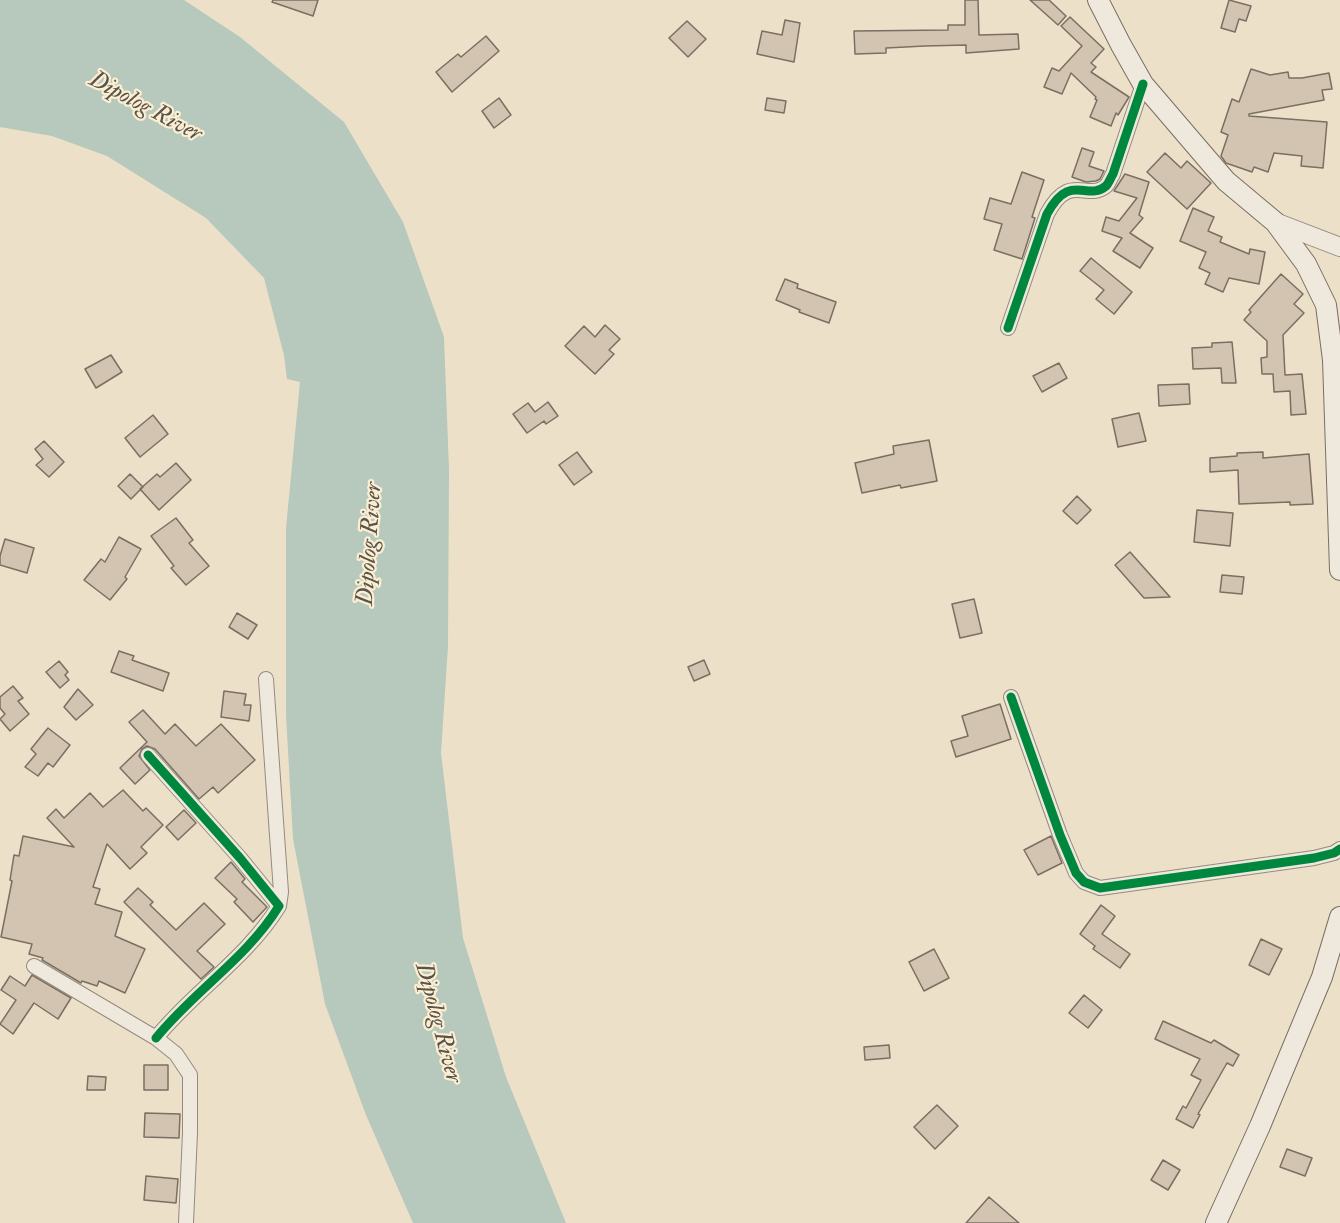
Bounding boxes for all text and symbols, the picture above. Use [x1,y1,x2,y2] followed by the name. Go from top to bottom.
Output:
[84,66,206,150] water label: Dipolog River
[352,481,390,607] water label: Dipolog River
[407,960,467,1086] water label: Dipolog River

